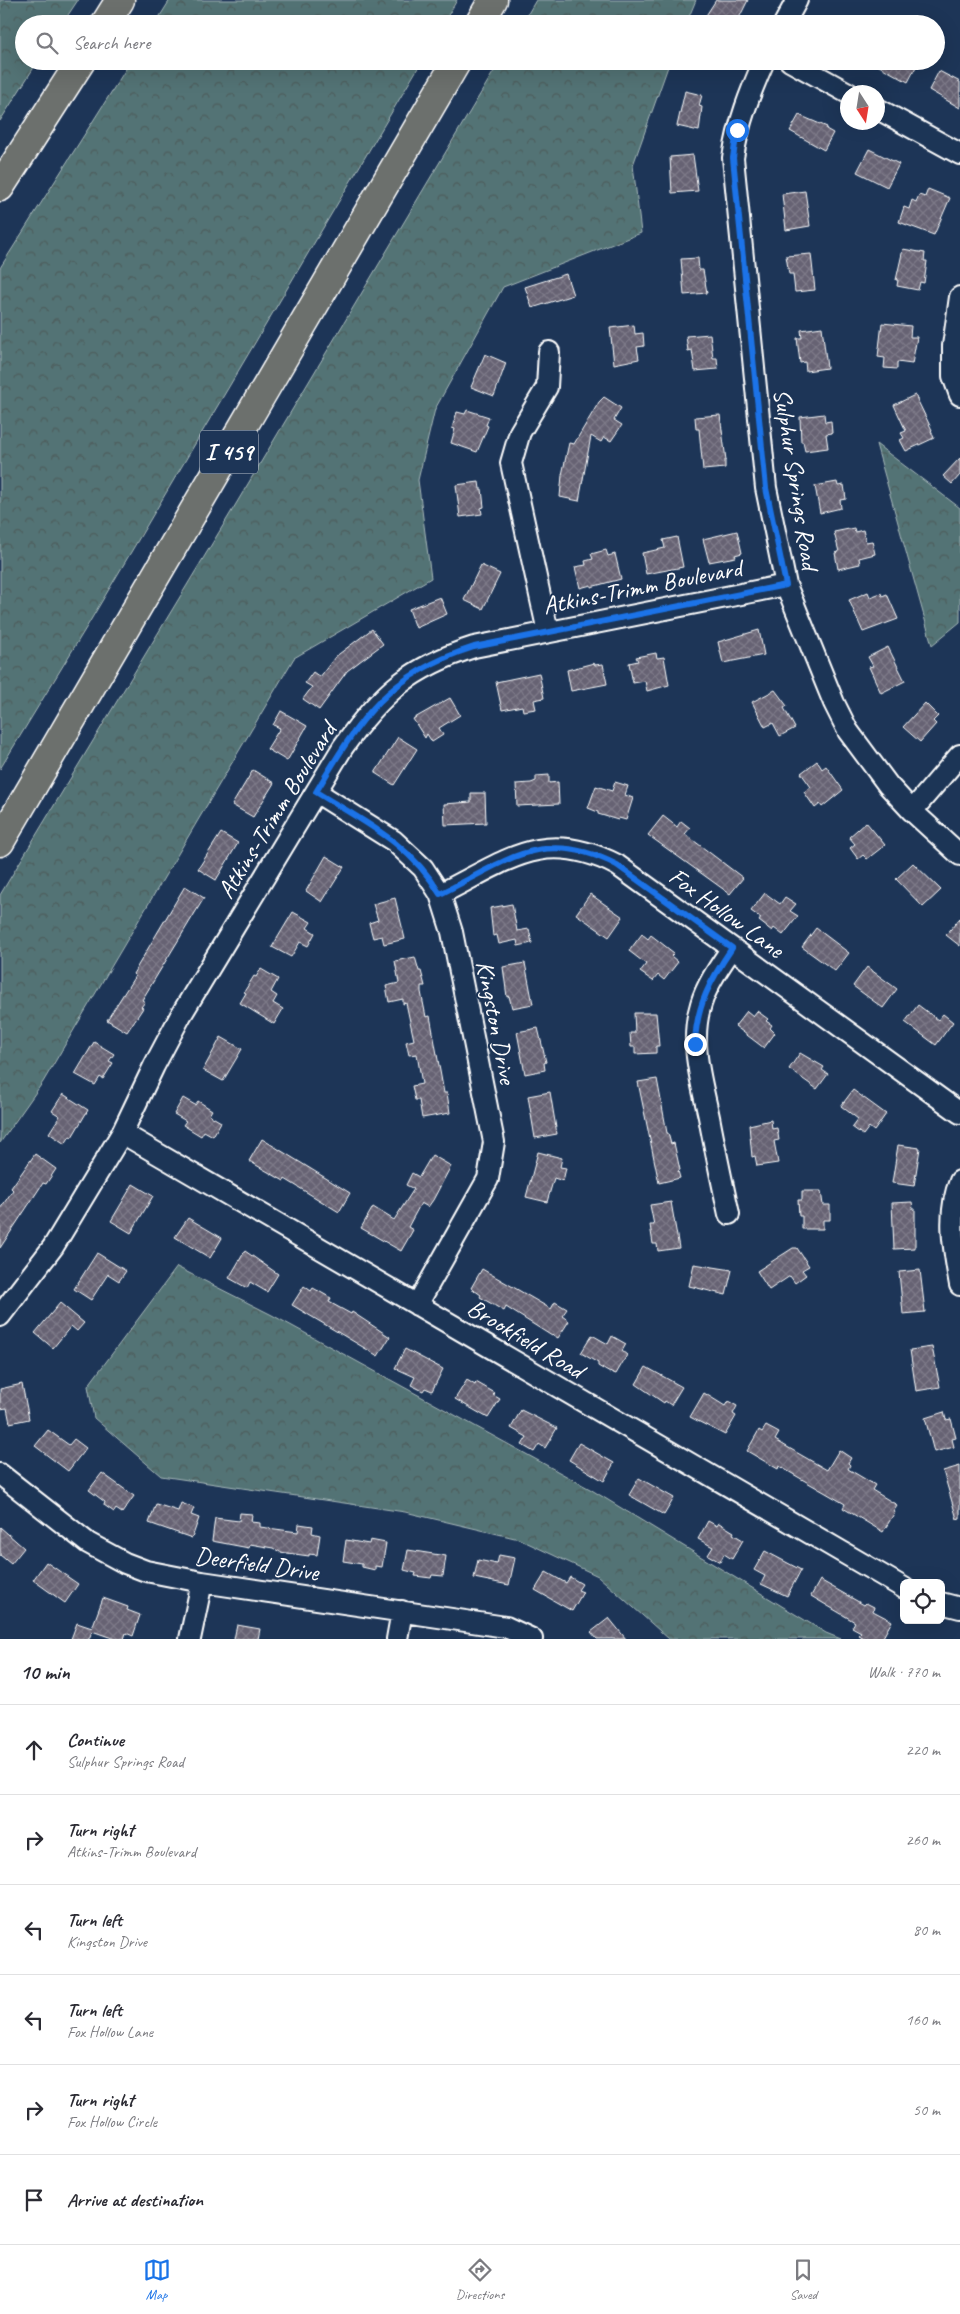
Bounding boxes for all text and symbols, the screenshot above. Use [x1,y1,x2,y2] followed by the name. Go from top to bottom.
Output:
[15,15,945,70] search box
[33,29,61,57] icon: search
[73,31,150,55] text: Search here
[840,85,885,130] north arrow
[726,119,749,142] route start
[766,387,827,576] street label: Sulphur Springs Road
[200,431,258,474] road number: I 459
[540,551,748,622] street label: Atkins-Trimm Boulevard
[210,713,346,904] street label: Atkins-Trimm Boulevard
[663,860,792,966] street label: Fox Hollow Lane
[468,958,524,1088] street label: Kingston Drive
[684,1033,707,1056] route end
[461,1292,593,1388] street label: Brookfield Road
[193,1539,323,1589] street label: Deerfield Drive
[900,1579,945,1624] map controls
[900,1579,945,1624] button: locate
[20,1659,70,1685] text: 10 min
[868,1662,940,1682] text: Walk · 770 m
[67,1728,124,1752] text: Continue
[20,1736,48,1764] icon: ahead
[906,1740,940,1760] text: 220 m
[67,1752,184,1772] text: Sulphur Springs Road
[67,1818,134,1842] text: Turn right
[20,1826,48,1854] icon: right
[906,1830,940,1850] text: 260 m
[67,1842,196,1862] text: Atkins-Trimm Boulevard
[67,1908,122,1932] text: Turn left
[20,1916,48,1944] icon: left
[913,1920,940,1940] text: 80 m
[67,1932,147,1952] text: Kingston Drive
[67,1998,122,2022] text: Turn left
[20,2006,48,2034] icon: left
[906,2010,940,2030] text: 160 m
[67,2022,153,2042] text: Fox Hollow Lane
[67,2088,134,2112] text: Turn right
[20,2096,48,2124] icon: right
[913,2100,940,2120] text: 50 m
[67,2112,157,2132] text: Fox Hollow Circle
[20,2186,48,2214] icon: arrive
[67,2188,203,2212] text: Arrive at destination
[143,2256,171,2303] tab: Map
[456,2256,504,2303] tab: Directions
[789,2256,817,2303] tab: Saved

